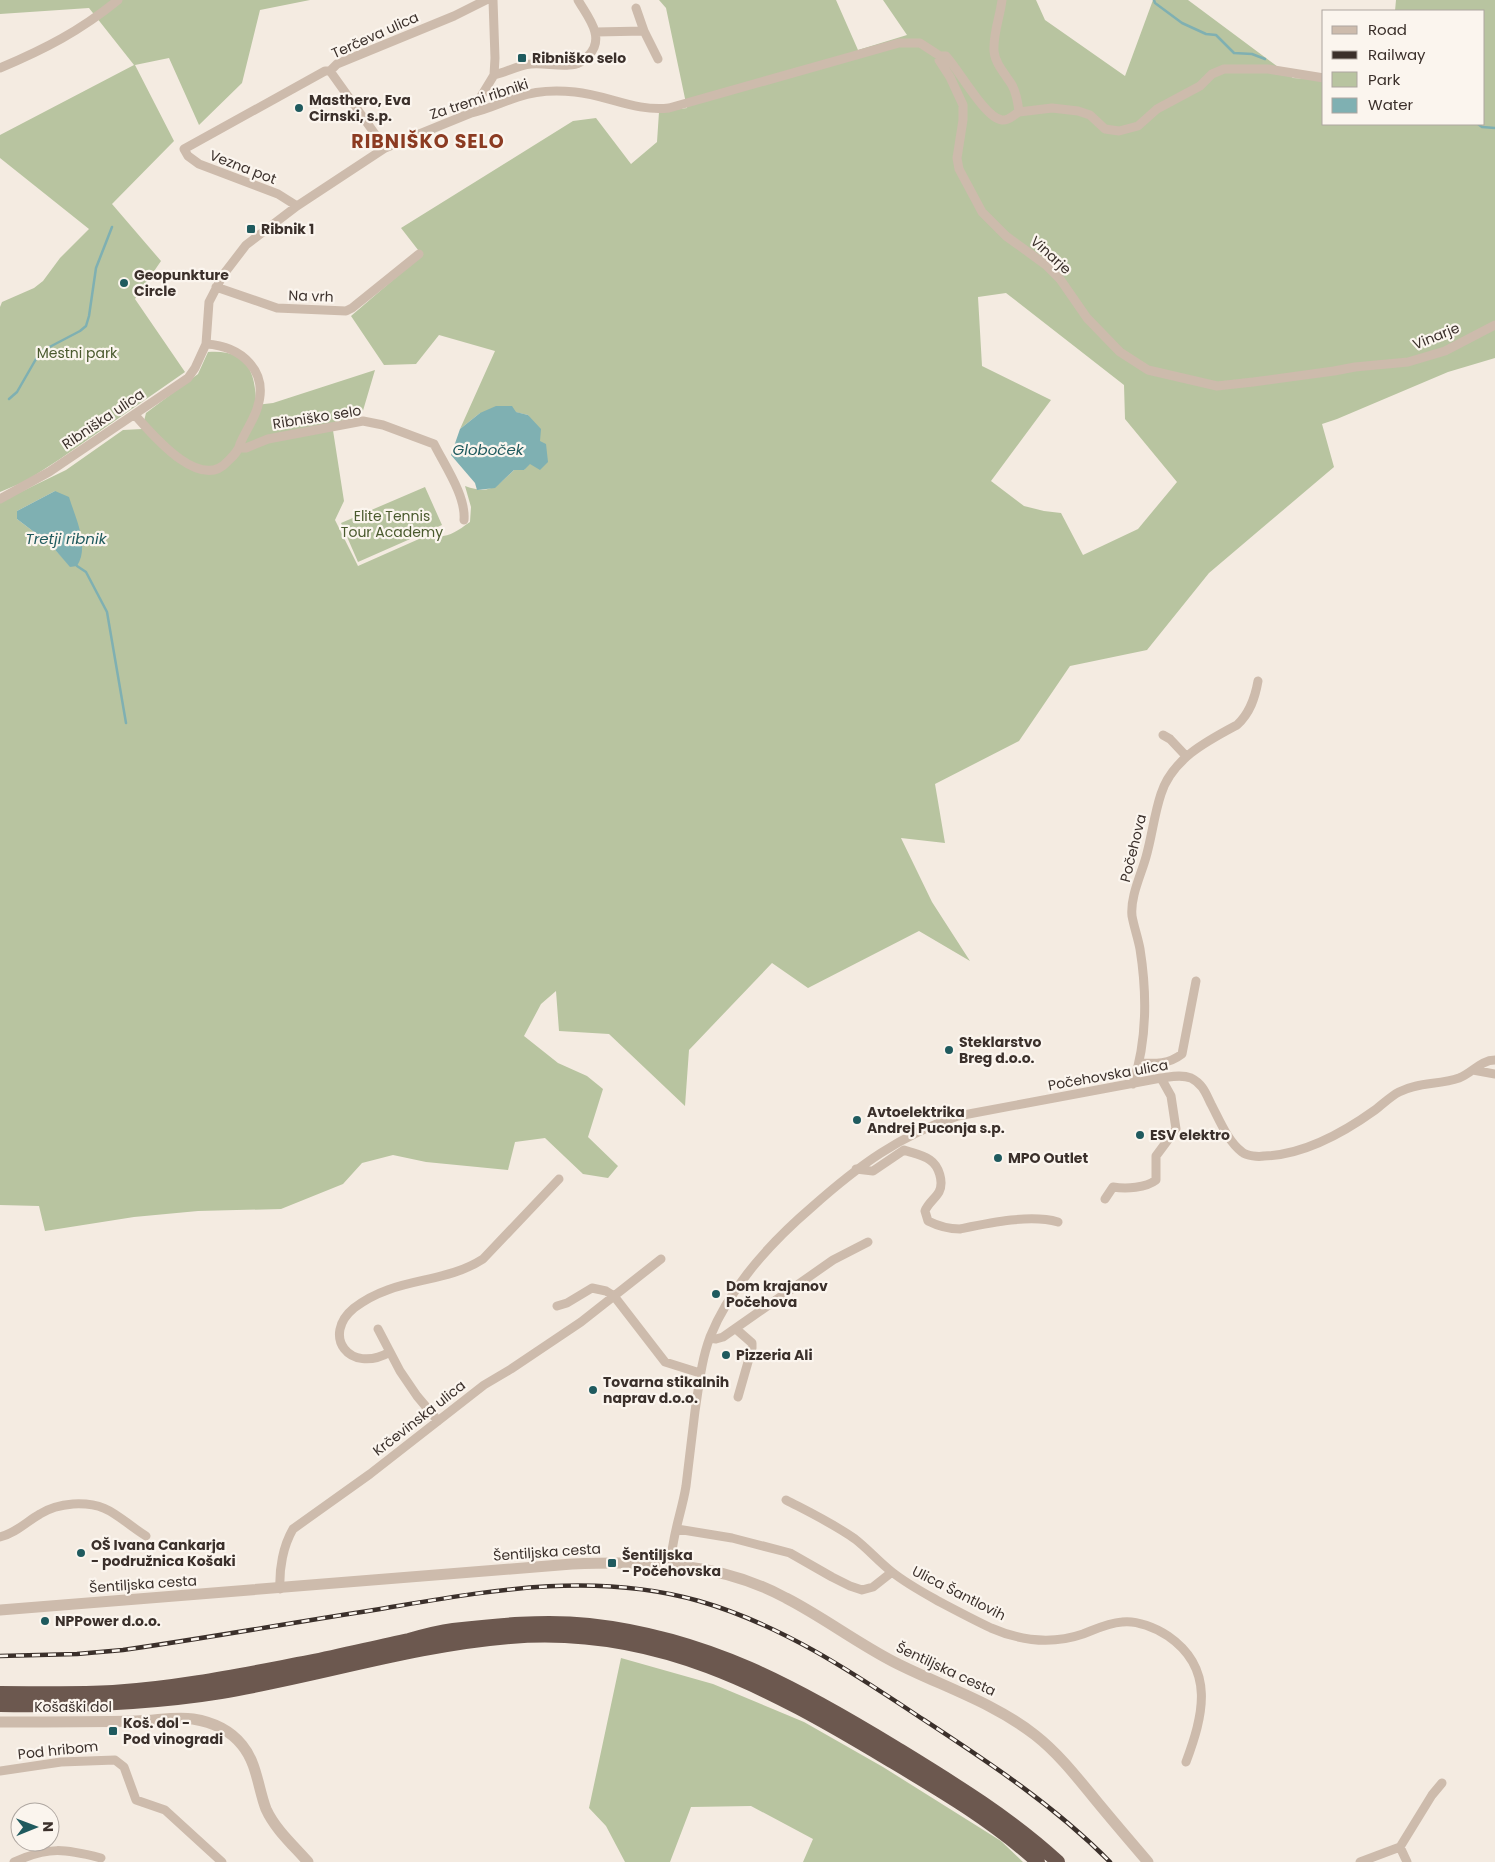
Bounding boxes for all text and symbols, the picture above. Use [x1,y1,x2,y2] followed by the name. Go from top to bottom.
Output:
[328,7,422,63] street label: Terčeva ulica
[1322,10,1485,125] legend
[1368,19,1407,40] text: Road
[1368,44,1426,65] text: Railway
[532,48,626,68] place label: Ribniško selo
[516,52,528,64] marker: Ribniško selo
[1368,69,1400,90] text: Park
[427,74,531,124] street label: Za tremi ribniki
[309,90,411,126] place label: Masthero, Eva Cirnski, s.p.
[1368,94,1414,115] text: Water
[293,102,305,114] marker: Masthero, Eva Cirnski, s.p.
[351,128,505,155] district label: RIBNIŠKO SELO
[207,145,279,189] street label: Vezna pot
[261,219,314,239] place label: Ribnik 1
[245,223,257,235] marker: Ribnik 1
[1026,231,1076,279] street label: Vinarje
[134,265,229,301] place label: Geopunkture Circle
[118,277,130,289] marker: Geopunkture Circle
[288,285,334,307] street label: Na vrh
[1410,317,1463,354] street label: Vinarje
[37,343,118,363] park label: Mestni park
[58,384,148,454] street label: Ribniška ulica
[271,400,363,434] street label: Ribniško selo
[453,439,525,460] water label: Globoček
[341,506,443,542] park label: Elite Tennis Tour Academy
[26,528,108,549] water label: Tretji ribnik
[1115,812,1151,884] street label: Počehova
[959,1032,1041,1068] place label: Steklarstvo Breg d.o.o.
[943,1044,955,1056] marker: Steklarstvo Breg d.o.o.
[1046,1055,1170,1095] street label: Počehovska ulica
[867,1102,1005,1138] place label: Avtoelektrika Andrej Puconja s.p.
[851,1114,863,1126] marker: Avtoelektrika Andrej Puconja s.p.
[1150,1125,1230,1145] place label: ESV elektro
[1134,1129,1146,1141] marker: ESV elektro
[1008,1148,1088,1168] place label: MPO Outlet
[992,1152,1004,1164] marker: MPO Outlet
[726,1276,828,1312] place label: Dom krajanov Počehova
[710,1288,722,1300] marker: Dom krajanov Počehova
[736,1345,813,1365] place label: Pizzeria Ali
[720,1349,732,1361] marker: Pizzeria Ali
[603,1372,729,1408] place label: Tovarna stikalnih naprav d.o.o.
[368,1375,470,1461] street label: Krčevinska ulica
[587,1384,599,1396] marker: Tovarna stikalnih naprav d.o.o.
[91,1535,236,1571] place label: OŠ Ivana Cankarja - podružnica Košaki
[492,1538,602,1566] street label: Šentiljska cesta
[622,1545,721,1581] place label: Šentiljska - Počehovska
[75,1547,87,1559] marker: OŠ Ivana Cankarja - podružnica Košaki
[606,1557,618,1569] marker: Šentiljska - Počehovska
[909,1561,1009,1625] street label: Ulica Šantlovih
[88,1570,198,1598] street label: Šentiljska cesta
[55,1611,161,1631] place label: NPPower d.o.o.
[39,1615,51,1627] marker: NPPower d.o.o.
[893,1637,999,1701] street label: Šentiljska cesta
[34,1697,112,1717] street label: Košaški dol
[123,1713,223,1749] place label: Koš. dol - Pod vinogradi
[107,1725,119,1737] marker: Koš. dol - Pod vinogradi
[17,1736,99,1764] street label: Pod hribom
[10,1802,60,1852] north arrow
[38,1821,58,1832] text: N

